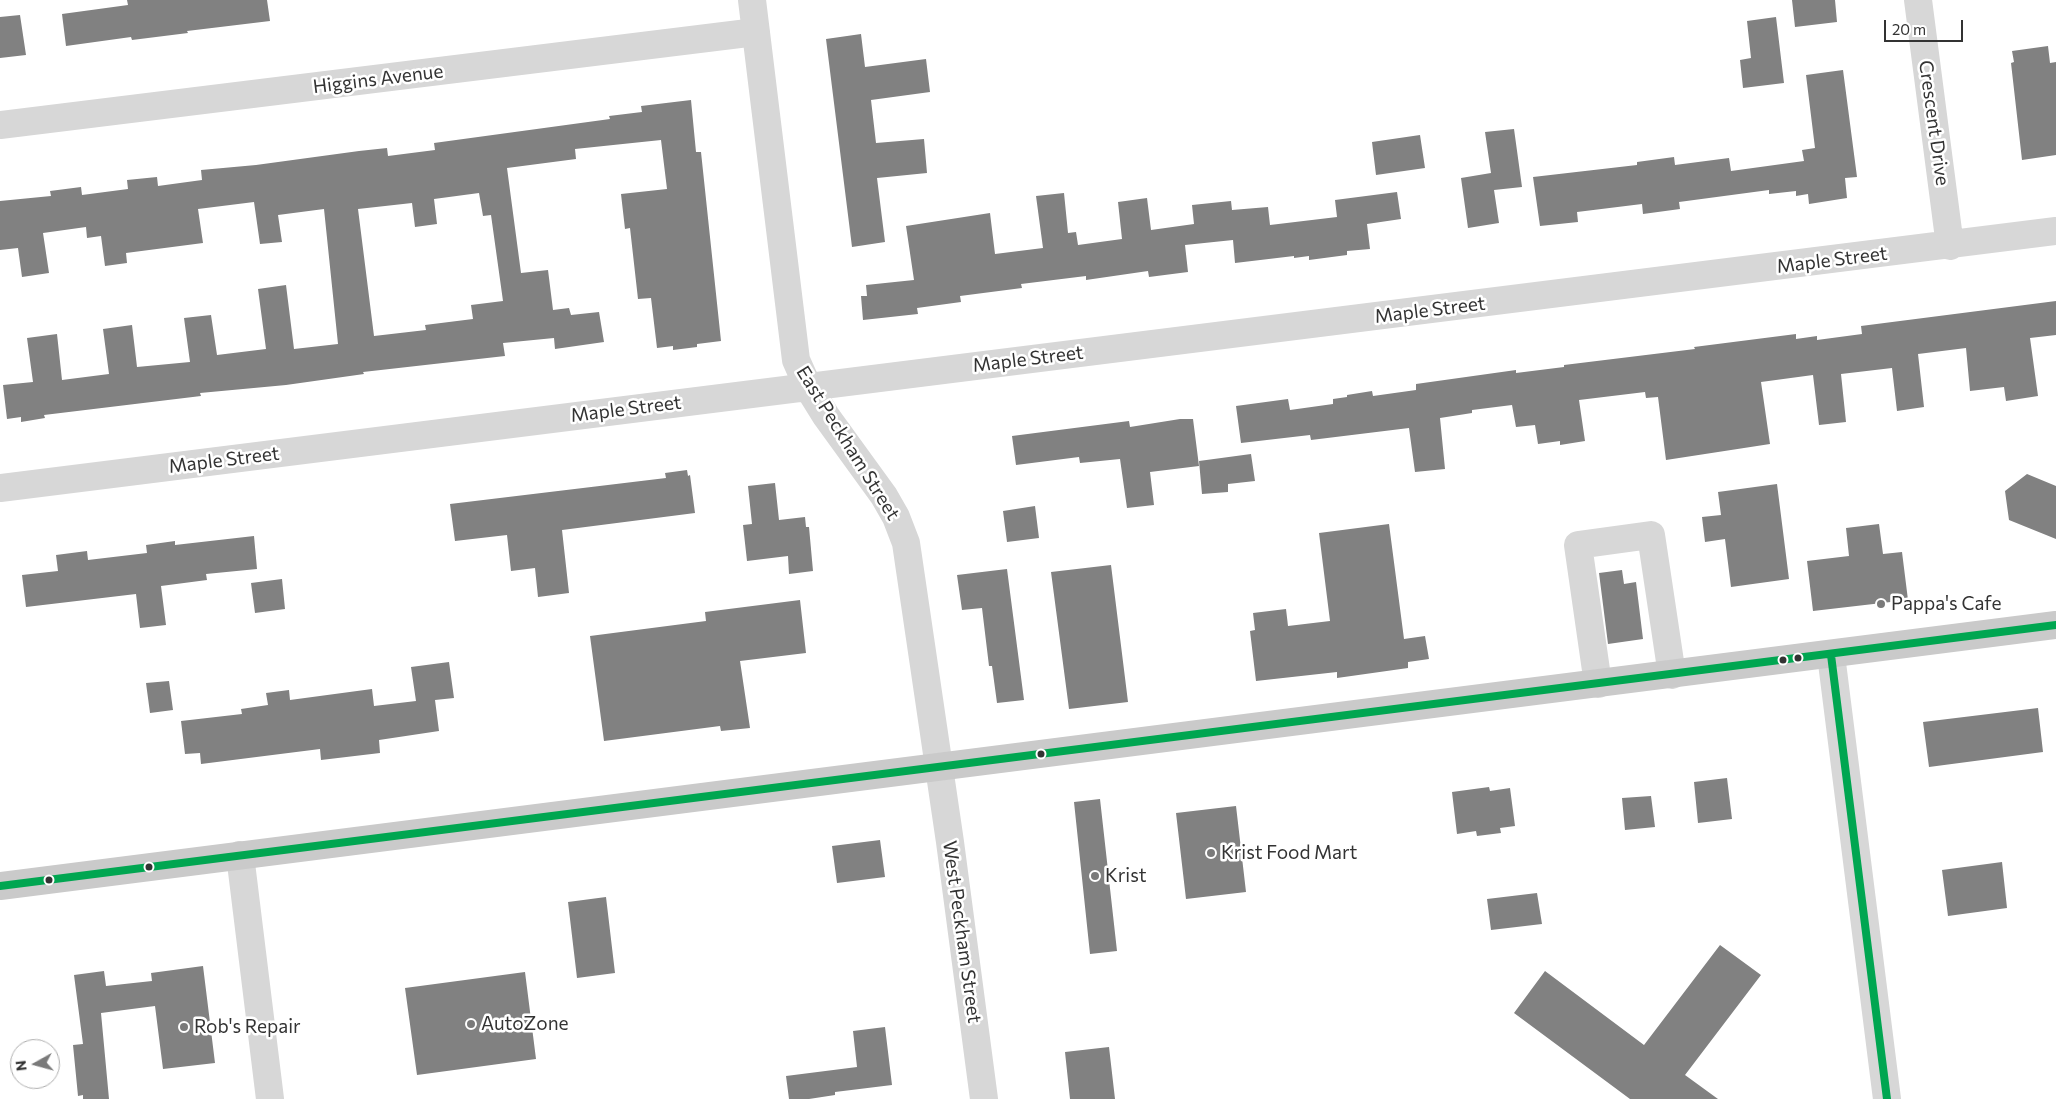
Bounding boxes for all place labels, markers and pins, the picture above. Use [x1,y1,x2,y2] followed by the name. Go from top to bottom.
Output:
[1891,593,2001,615] place label: Pappa's Cafe
[1875,598,1887,610] marker: Pappa's Cafe
[1793,653,1803,663] unlabelled marker
[1778,655,1788,665] unlabelled marker
[1036,749,1046,759] unlabelled marker
[1221,842,1357,864] place label: Krist Food Mart
[1205,847,1217,859] marker: Krist Food Mart
[144,862,154,872] unlabelled marker
[1105,865,1147,887] place label: Krist
[1089,870,1101,882] marker: Krist
[44,875,54,885] unlabelled marker
[481,1013,569,1035] place label: AutoZone
[194,1016,301,1038] place label: Rob's Repair
[465,1018,477,1030] marker: AutoZone
[178,1021,190,1033] marker: Rob's Repair

